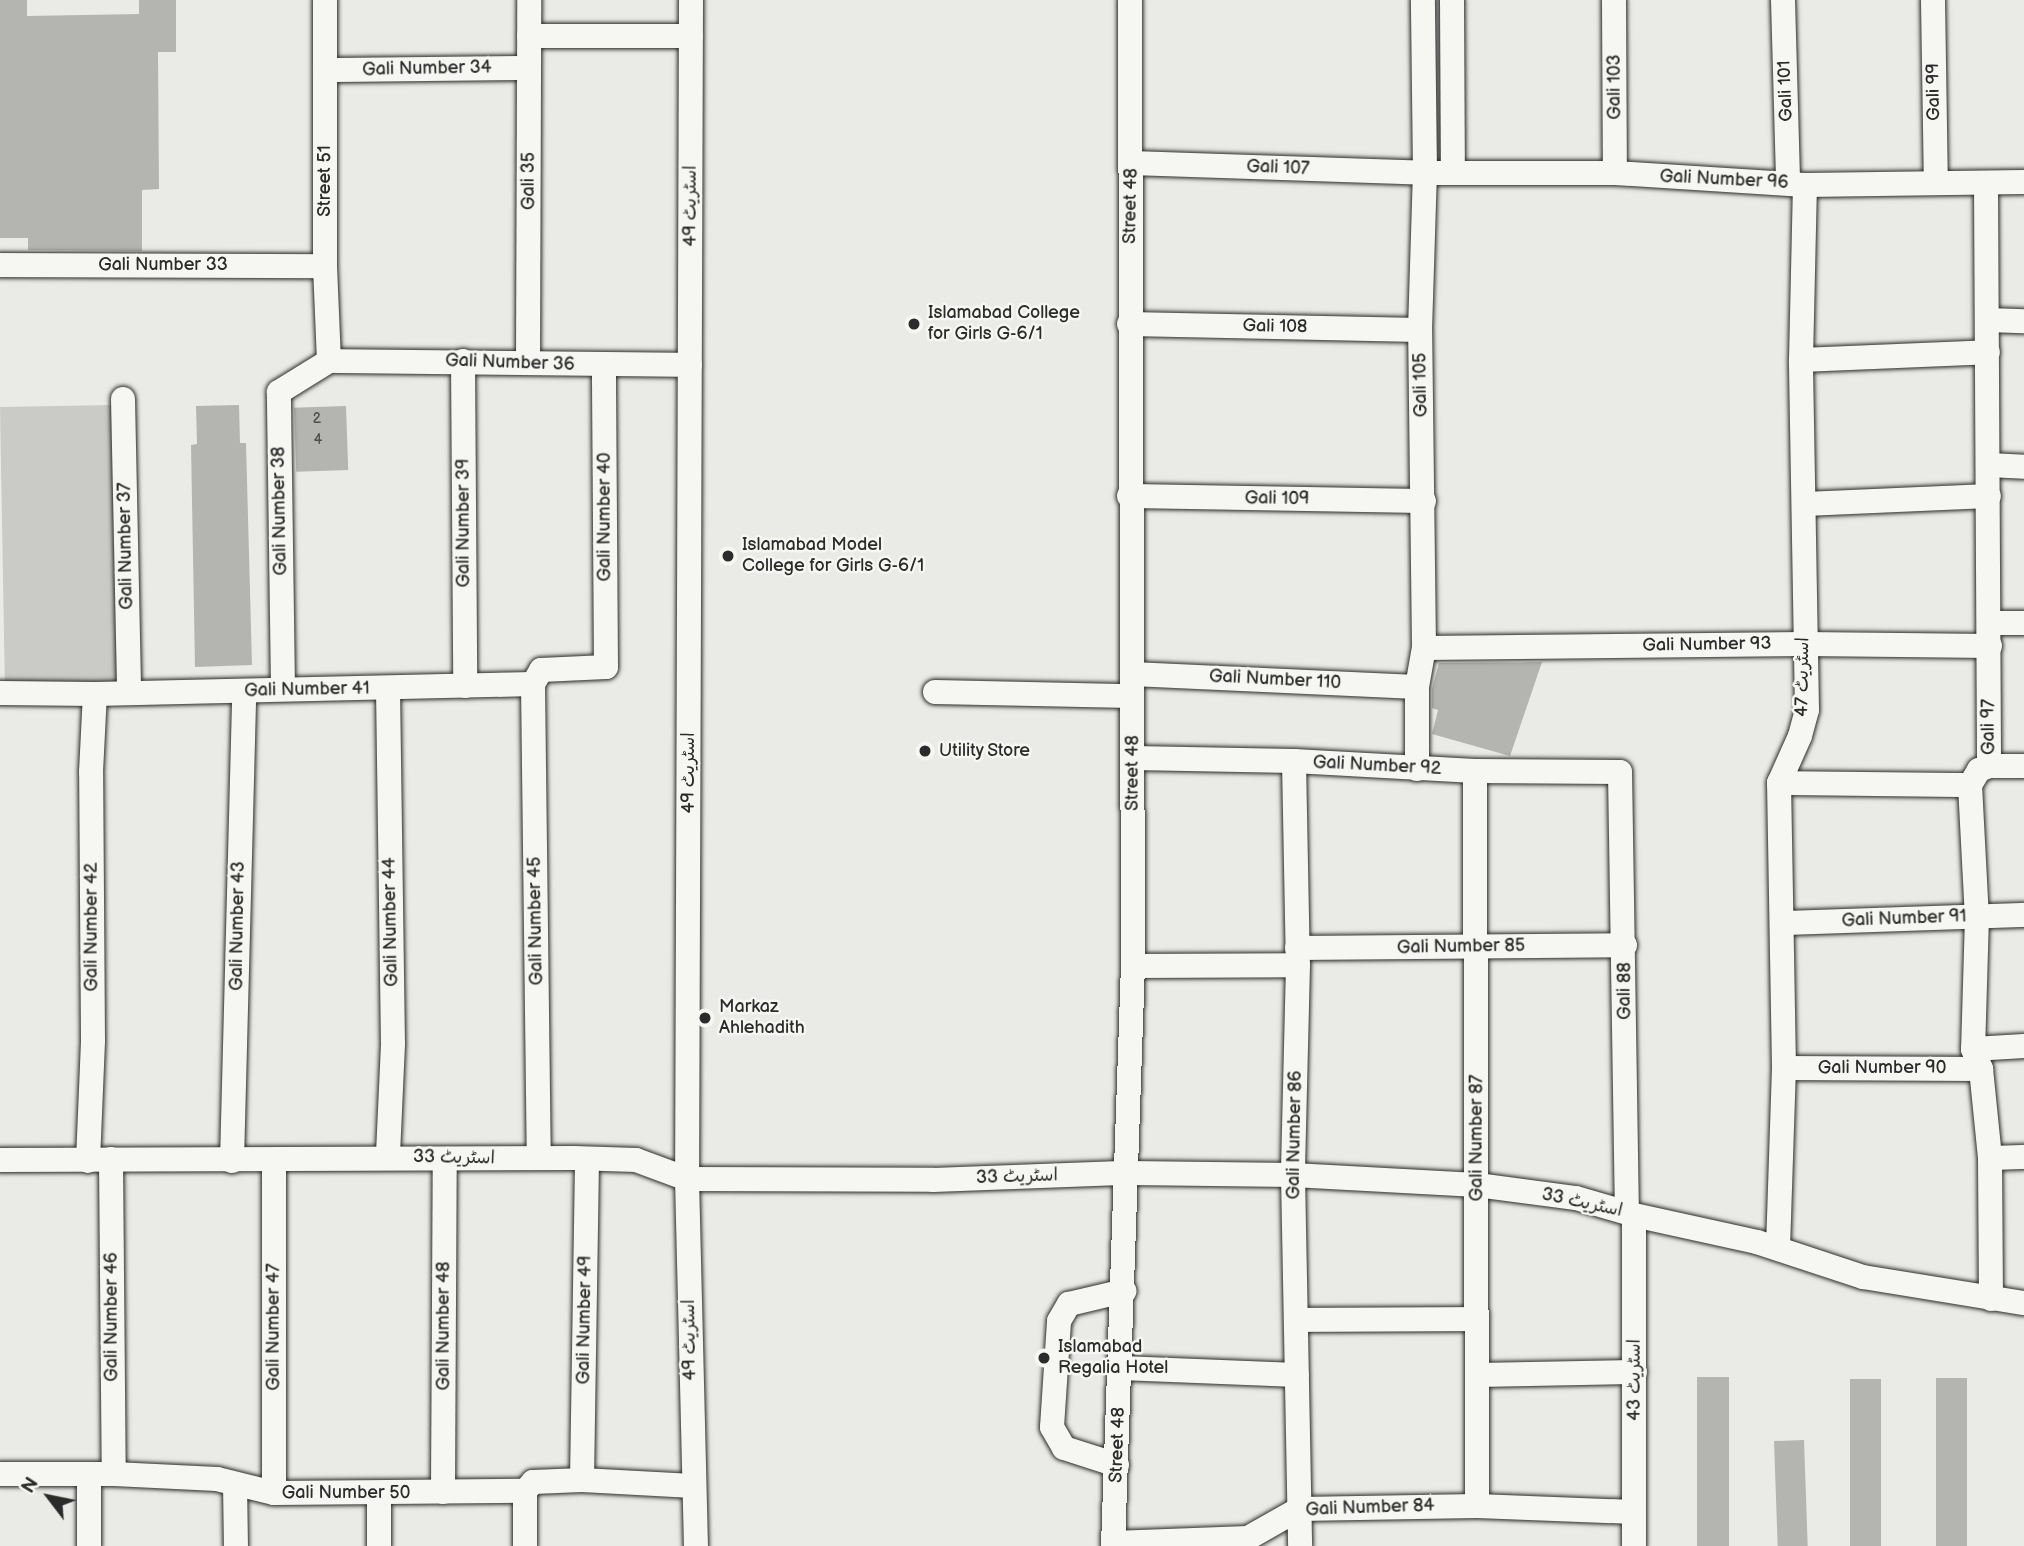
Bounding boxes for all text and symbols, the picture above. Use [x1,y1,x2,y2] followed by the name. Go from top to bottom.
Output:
[1604,54,1626,120] street label: Gali 103
[362,57,492,81] street label: Gali Number 34
[1774,60,1798,122] street label: Gali 101
[1923,63,1945,121] street label: Gali 99
[314,145,336,217] street label: Street 51
[518,152,540,210] street label: Gali 35
[1246,156,1310,180] street label: Gali 107
[680,165,702,247] street label: اسٹریٹ 49
[1659,166,1789,194] street label: Gali Number 96
[1120,168,1142,244] street label: Street 48
[98,254,228,276] street label: Gali Number 33
[928,303,1080,346] place label: Islamabad College for Girls G-6/1
[906,316,922,332] marker: Islamabad College for Girls G-6/1
[1242,316,1308,338] street label: Gali 108
[445,350,575,376] street label: Gali Number 36
[1410,352,1432,418] street label: Gali 105
[313,411,321,427] house number: 2
[314,432,322,448] house number: 4
[268,446,292,576] street label: Gali Number 38
[594,452,616,582] street label: Gali Number 40
[453,458,475,588] street label: Gali Number 39
[114,482,138,610] street label: Gali Number 37
[1244,488,1310,510] street label: Gali 109
[742,535,924,578] place label: Islamabad Model College for Girls G-6/1
[720,548,736,564] marker: Islamabad Model College for Girls G-6/1
[1642,633,1772,657] street label: Gali Number 93
[1792,637,1814,717] street label: اسٹریٹ 47
[1208,666,1342,694] street label: Gali Number 110
[244,678,370,702] street label: Gali Number 41
[1978,699,2000,755] street label: Gali 97
[678,732,700,814] street label: اسٹریٹ 49
[1122,735,1144,811] street label: Street 48
[939,740,1032,762] place label: Utility Store
[917,743,933,759] marker: Utility Store
[1312,752,1442,780] street label: Gali Number 92
[524,856,548,986] street label: Gali Number 45
[379,857,403,987] street label: Gali Number 44
[226,861,250,991] street label: Gali Number 43
[81,862,103,992] street label: Gali Number 42
[1841,906,1967,932] street label: Gali Number 91
[1397,935,1525,959] street label: Gali Number 85
[1614,962,1636,1020] street label: Gali 88
[719,997,805,1040] place label: Markaz Ahlehadith
[697,1010,713,1026] marker: Markaz Ahlehadith
[1818,1057,1946,1079] street label: Gali Number 90
[1283,1070,1307,1200] street label: Gali Number 86
[1466,1075,1488,1201] street label: Gali Number 87
[413,1146,495,1170] street label: اسٹریٹ 33
[976,1165,1058,1189] street label: اسٹریٹ 33
[1540,1184,1624,1222] street label: اسٹریٹ 33
[101,1252,123,1382] street label: Gali Number 46
[573,1255,597,1385] street label: Gali Number 49
[433,1261,455,1391] street label: Gali Number 48
[263,1263,285,1391] street label: Gali Number 47
[678,1299,702,1381] street label: اسٹریٹ 49
[1058,1337,1168,1380] place label: Islamabad Regalia Hotel
[1624,1339,1646,1421] street label: اسٹریٹ 43
[1036,1350,1052,1366] marker: Islamabad Regalia Hotel
[1106,1407,1130,1483] street label: Street 48
[14,1462,84,1532] north arrow
[17,1473,44,1498] text: N
[282,1482,410,1504] street label: Gali Number 50
[1305,1495,1435,1521] street label: Gali Number 84

